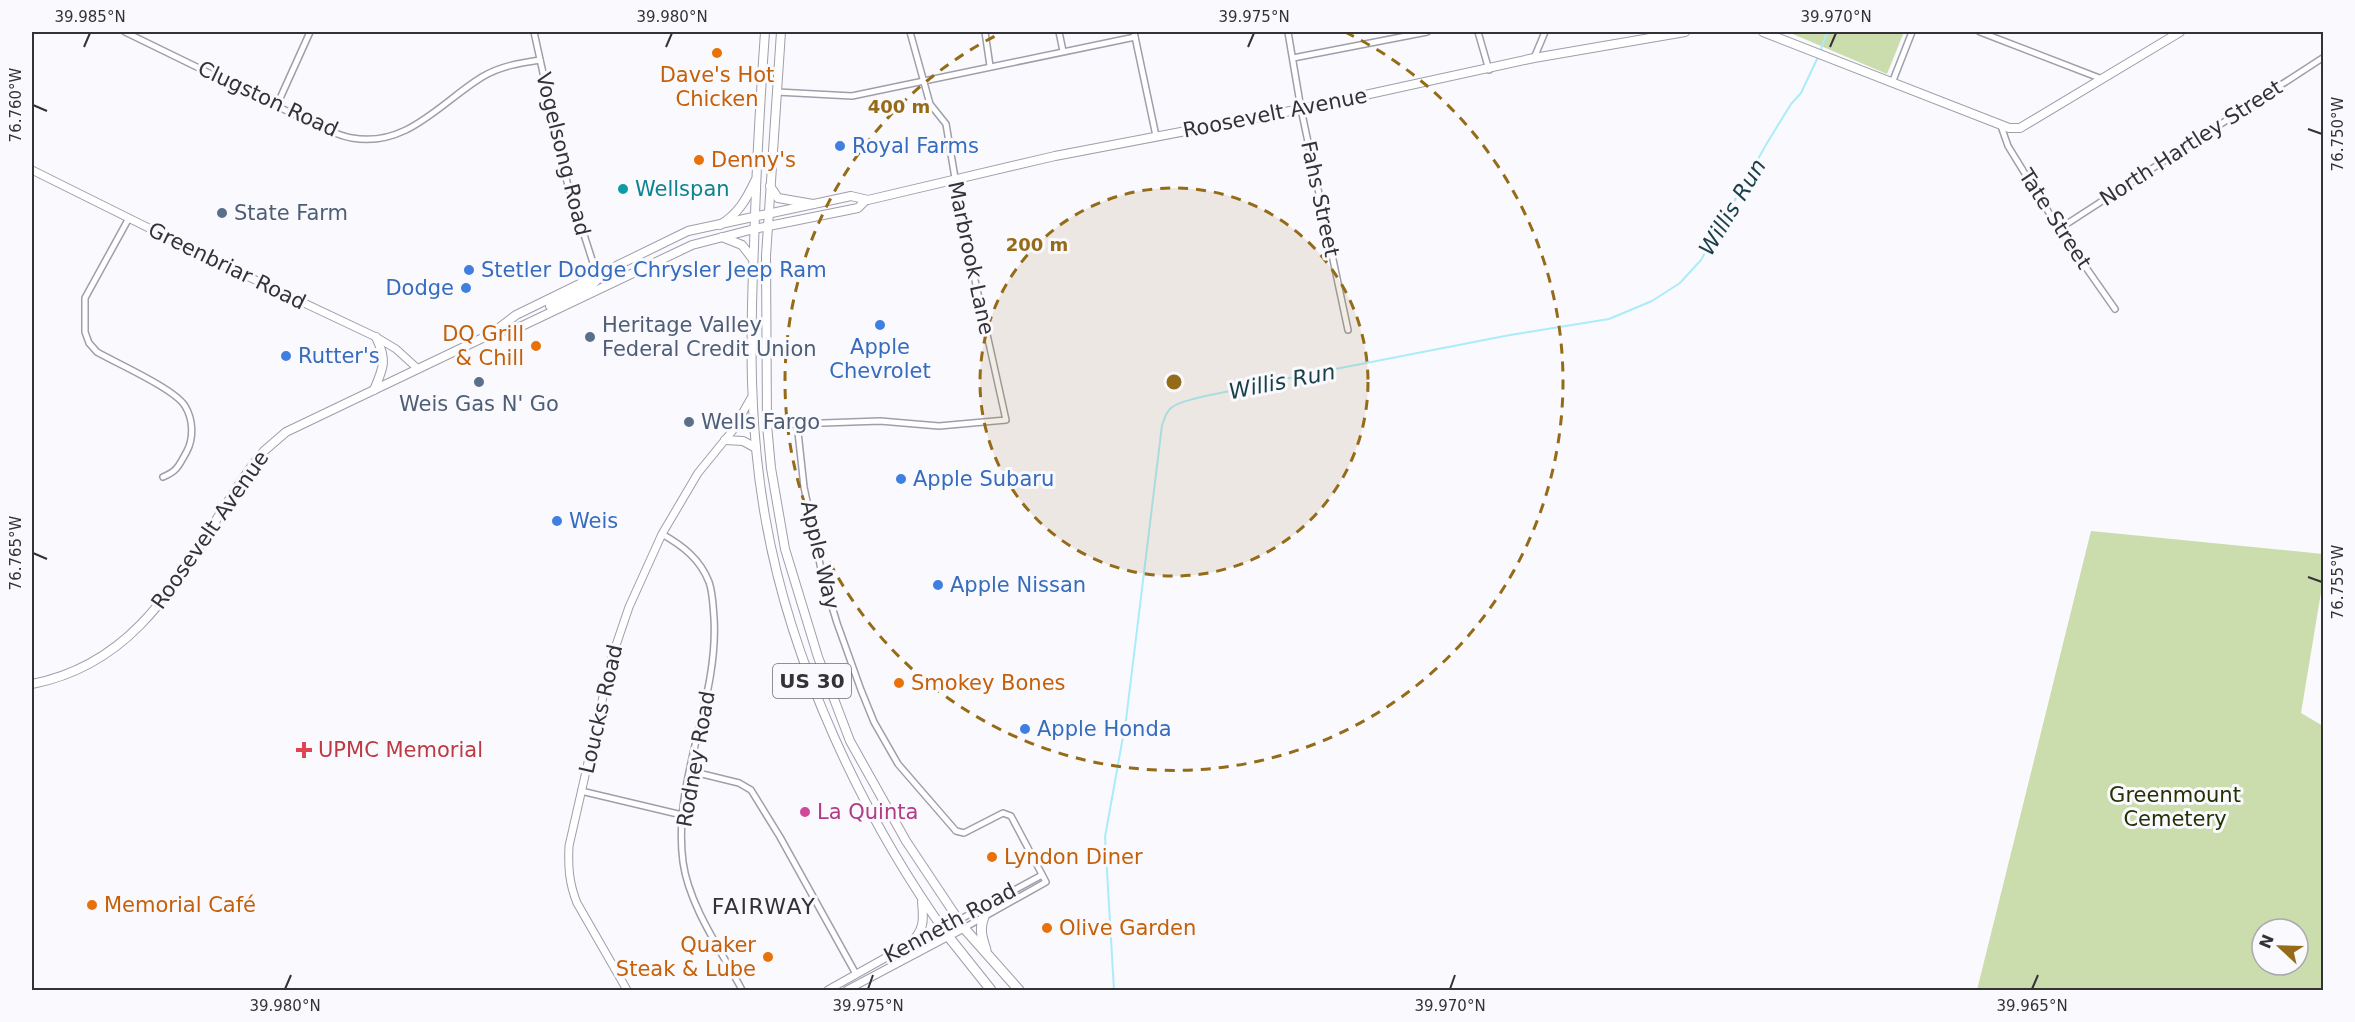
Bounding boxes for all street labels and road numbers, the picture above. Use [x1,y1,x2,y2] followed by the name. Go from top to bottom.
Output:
[194,56,342,142] street label: Clugston Road
[531,70,595,238] street label: Vogelsong Road
[2095,75,2287,211] street label: North Hartley Street
[1181,83,1369,143] street label: Roosevelt Avenue
[1296,139,1344,259] street label: Fahs Street
[2013,164,2096,273] street label: Tate Street
[943,179,999,337] street label: Marbrook Lane
[144,217,310,315] street label: Greenbriar Road
[146,446,274,614] street label: Roosevelt Avenue
[796,498,844,612] street label: Apple Way
[575,642,627,776] street label: Loucks Road
[773,664,851,698] road number: US 30
[672,689,720,829] street label: Rodney Road
[880,878,1020,968] street label: Kenneth Road

